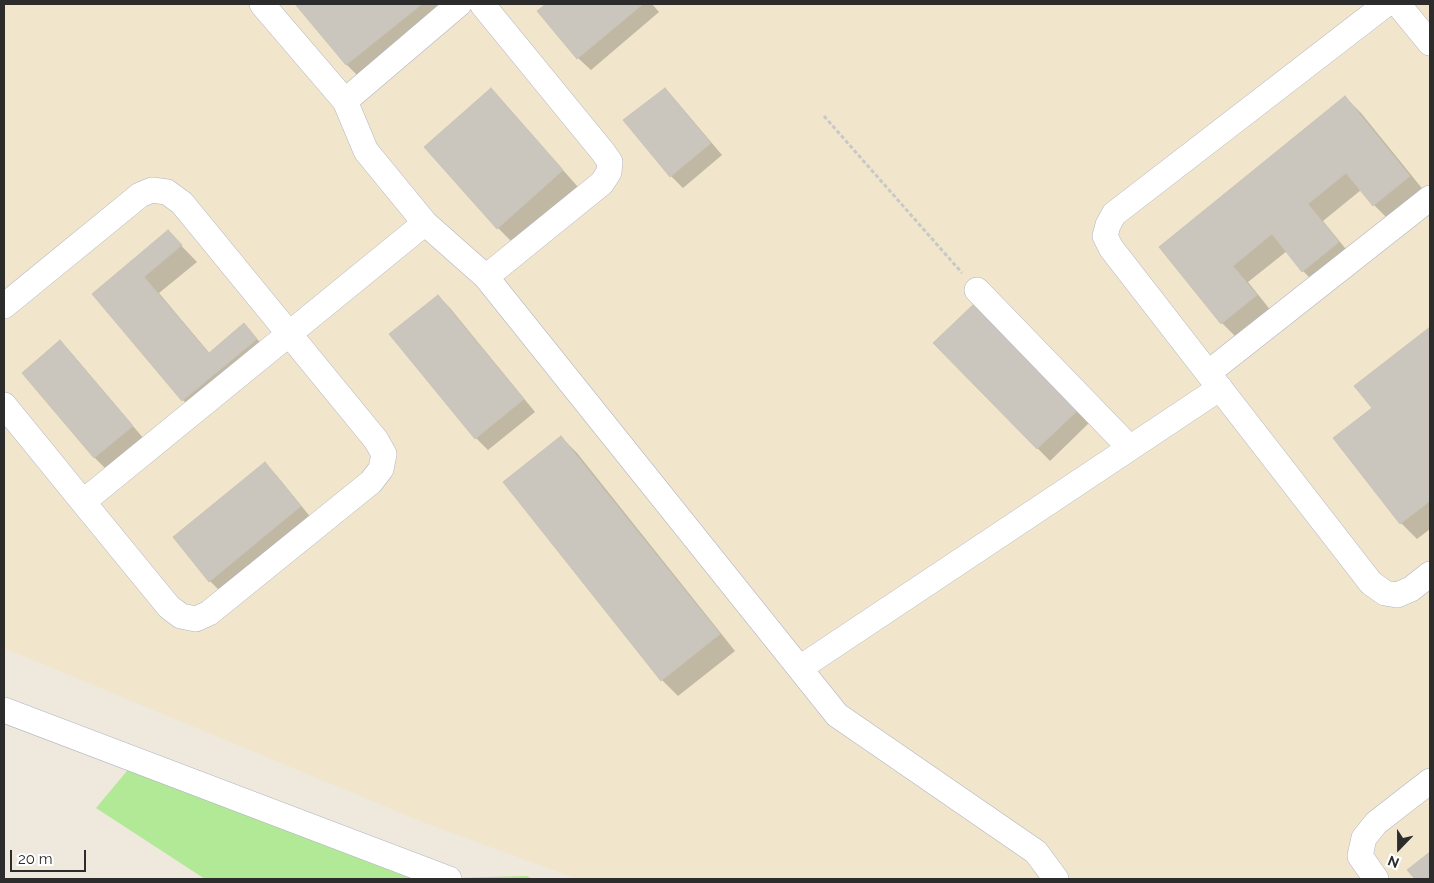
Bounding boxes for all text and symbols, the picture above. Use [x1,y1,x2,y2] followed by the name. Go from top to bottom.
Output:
[1374,823,1424,873] north arrow
[12,840,89,872] scale bar
[18,850,53,868] text: 20 m
[1385,852,1401,871] text: N

